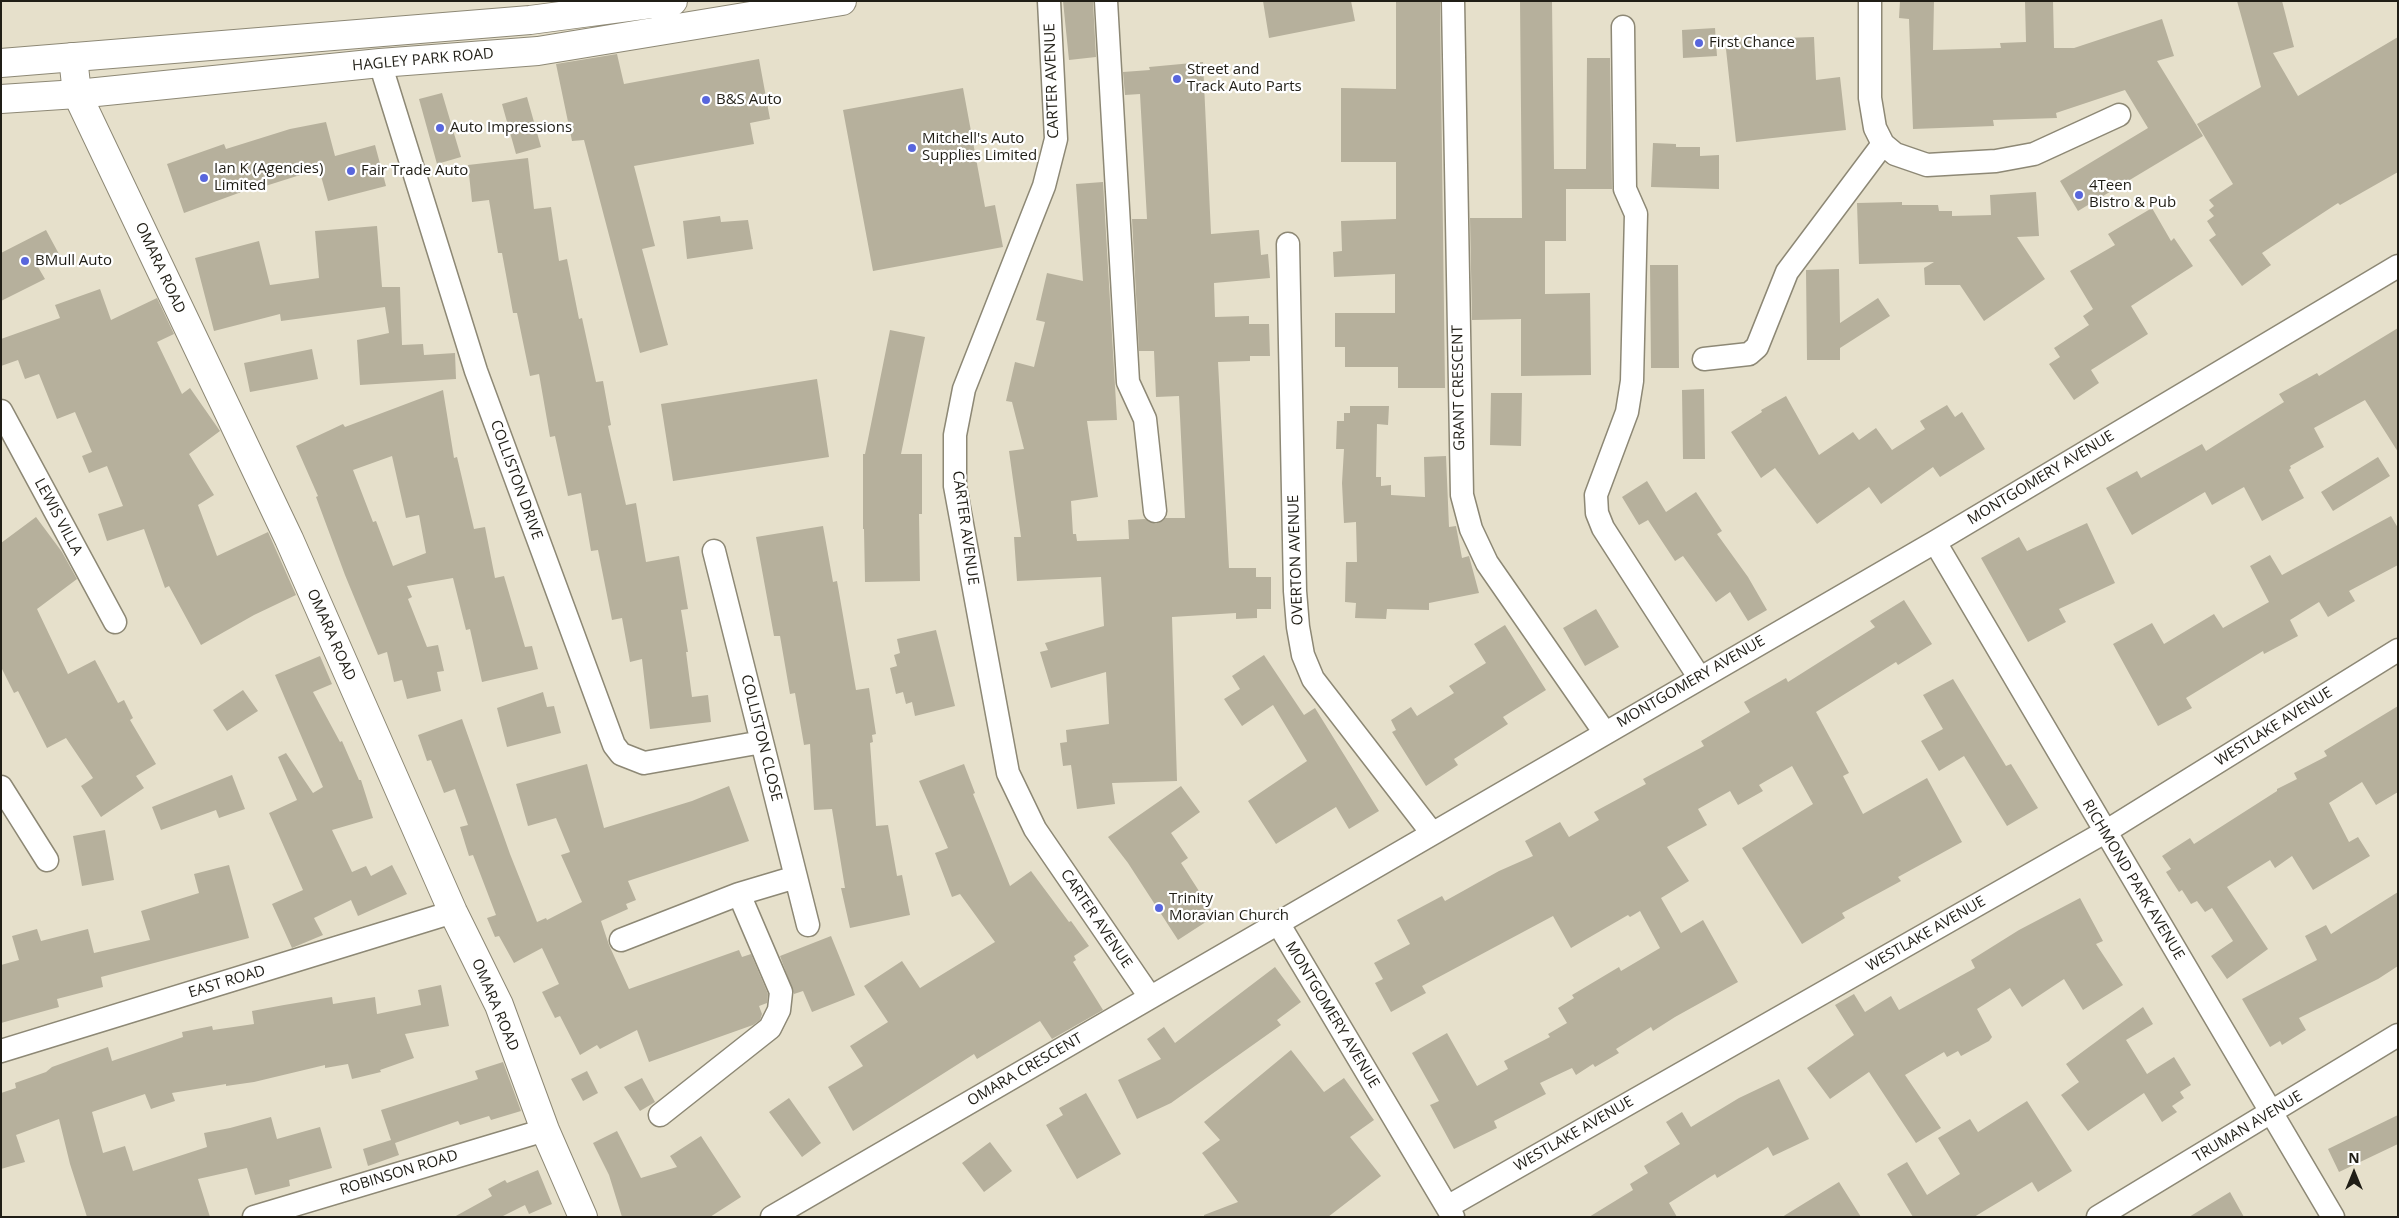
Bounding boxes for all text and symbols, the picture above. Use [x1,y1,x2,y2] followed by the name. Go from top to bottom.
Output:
[1041,23,1063,139] street label: CARTER AVENUE
[1709,34,1795,52] place label: First Chance
[1693,37,1705,49] marker: First Chance
[351,45,495,75] street label: HAGLEY PARK ROAD
[1187,61,1302,96] place label: Street and Track Auto Parts
[1171,73,1183,85] marker: Street and Track Auto Parts
[716,91,782,109] place label: B&S Auto
[700,94,712,106] marker: B&S Auto
[450,119,572,137] place label: Auto Impressions
[434,122,446,134] marker: Auto Impressions
[922,130,1037,165] place label: Mitchell's Auto Supplies Limited
[906,142,918,154] marker: Mitchell's Auto Supplies Limited
[214,160,323,195] place label: Ian K (Agencies) Limited
[361,162,468,180] place label: Fair Trade Auto
[345,165,357,177] marker: Fair Trade Auto
[198,172,210,184] marker: Ian K (Agencies) Limited
[2089,177,2176,212] place label: 4Teen Bistro & Pub
[2073,189,2085,201] marker: 4Teen Bistro & Pub
[131,220,189,316] street label: OMARA ROAD
[35,252,112,270] place label: BMull Auto
[19,255,31,267] marker: BMull Auto
[1449,325,1469,451] street label: GRANT CRESCENT
[486,418,546,542] street label: COLLISTON DRIVE
[1964,427,2118,529] street label: MONTGOMERY AVENUE
[948,470,982,586] street label: CARTER AVENUE
[30,475,86,559] street label: LEWIS VILLA
[1285,494,1307,626] street label: OVERTON AVENUE
[303,586,359,684] street label: OMARA ROAD
[1614,632,1768,732] street label: MONTGOMERY AVENUE
[737,673,785,803] street label: COLLISTON CLOSE
[2212,684,2336,770] street label: WESTLAKE AVENUE
[2078,797,2188,963] street label: RICHMOND PARK AVENUE
[1056,866,1136,972] street label: CARTER AVENUE
[1169,890,1289,925] place label: Trinity Moravian Church
[1863,893,1989,975] street label: WESTLAKE AVENUE
[1153,902,1165,914] marker: Trinity Moravian Church
[1281,938,1383,1092] street label: MONTGOMERY AVENUE
[467,956,523,1054] street label: OMARA ROAD
[186,962,268,1002] street label: EAST ROAD
[964,1030,1086,1110] street label: OMARA CRESCENT
[2190,1087,2306,1167] street label: TRUMAN AVENUE
[1511,1093,1637,1175] street label: WESTLAKE AVENUE
[338,1146,460,1200] street label: ROBINSON ROAD
[2329,1148,2379,1198] north arrow
[2348,1148,2360,1167] text: N

